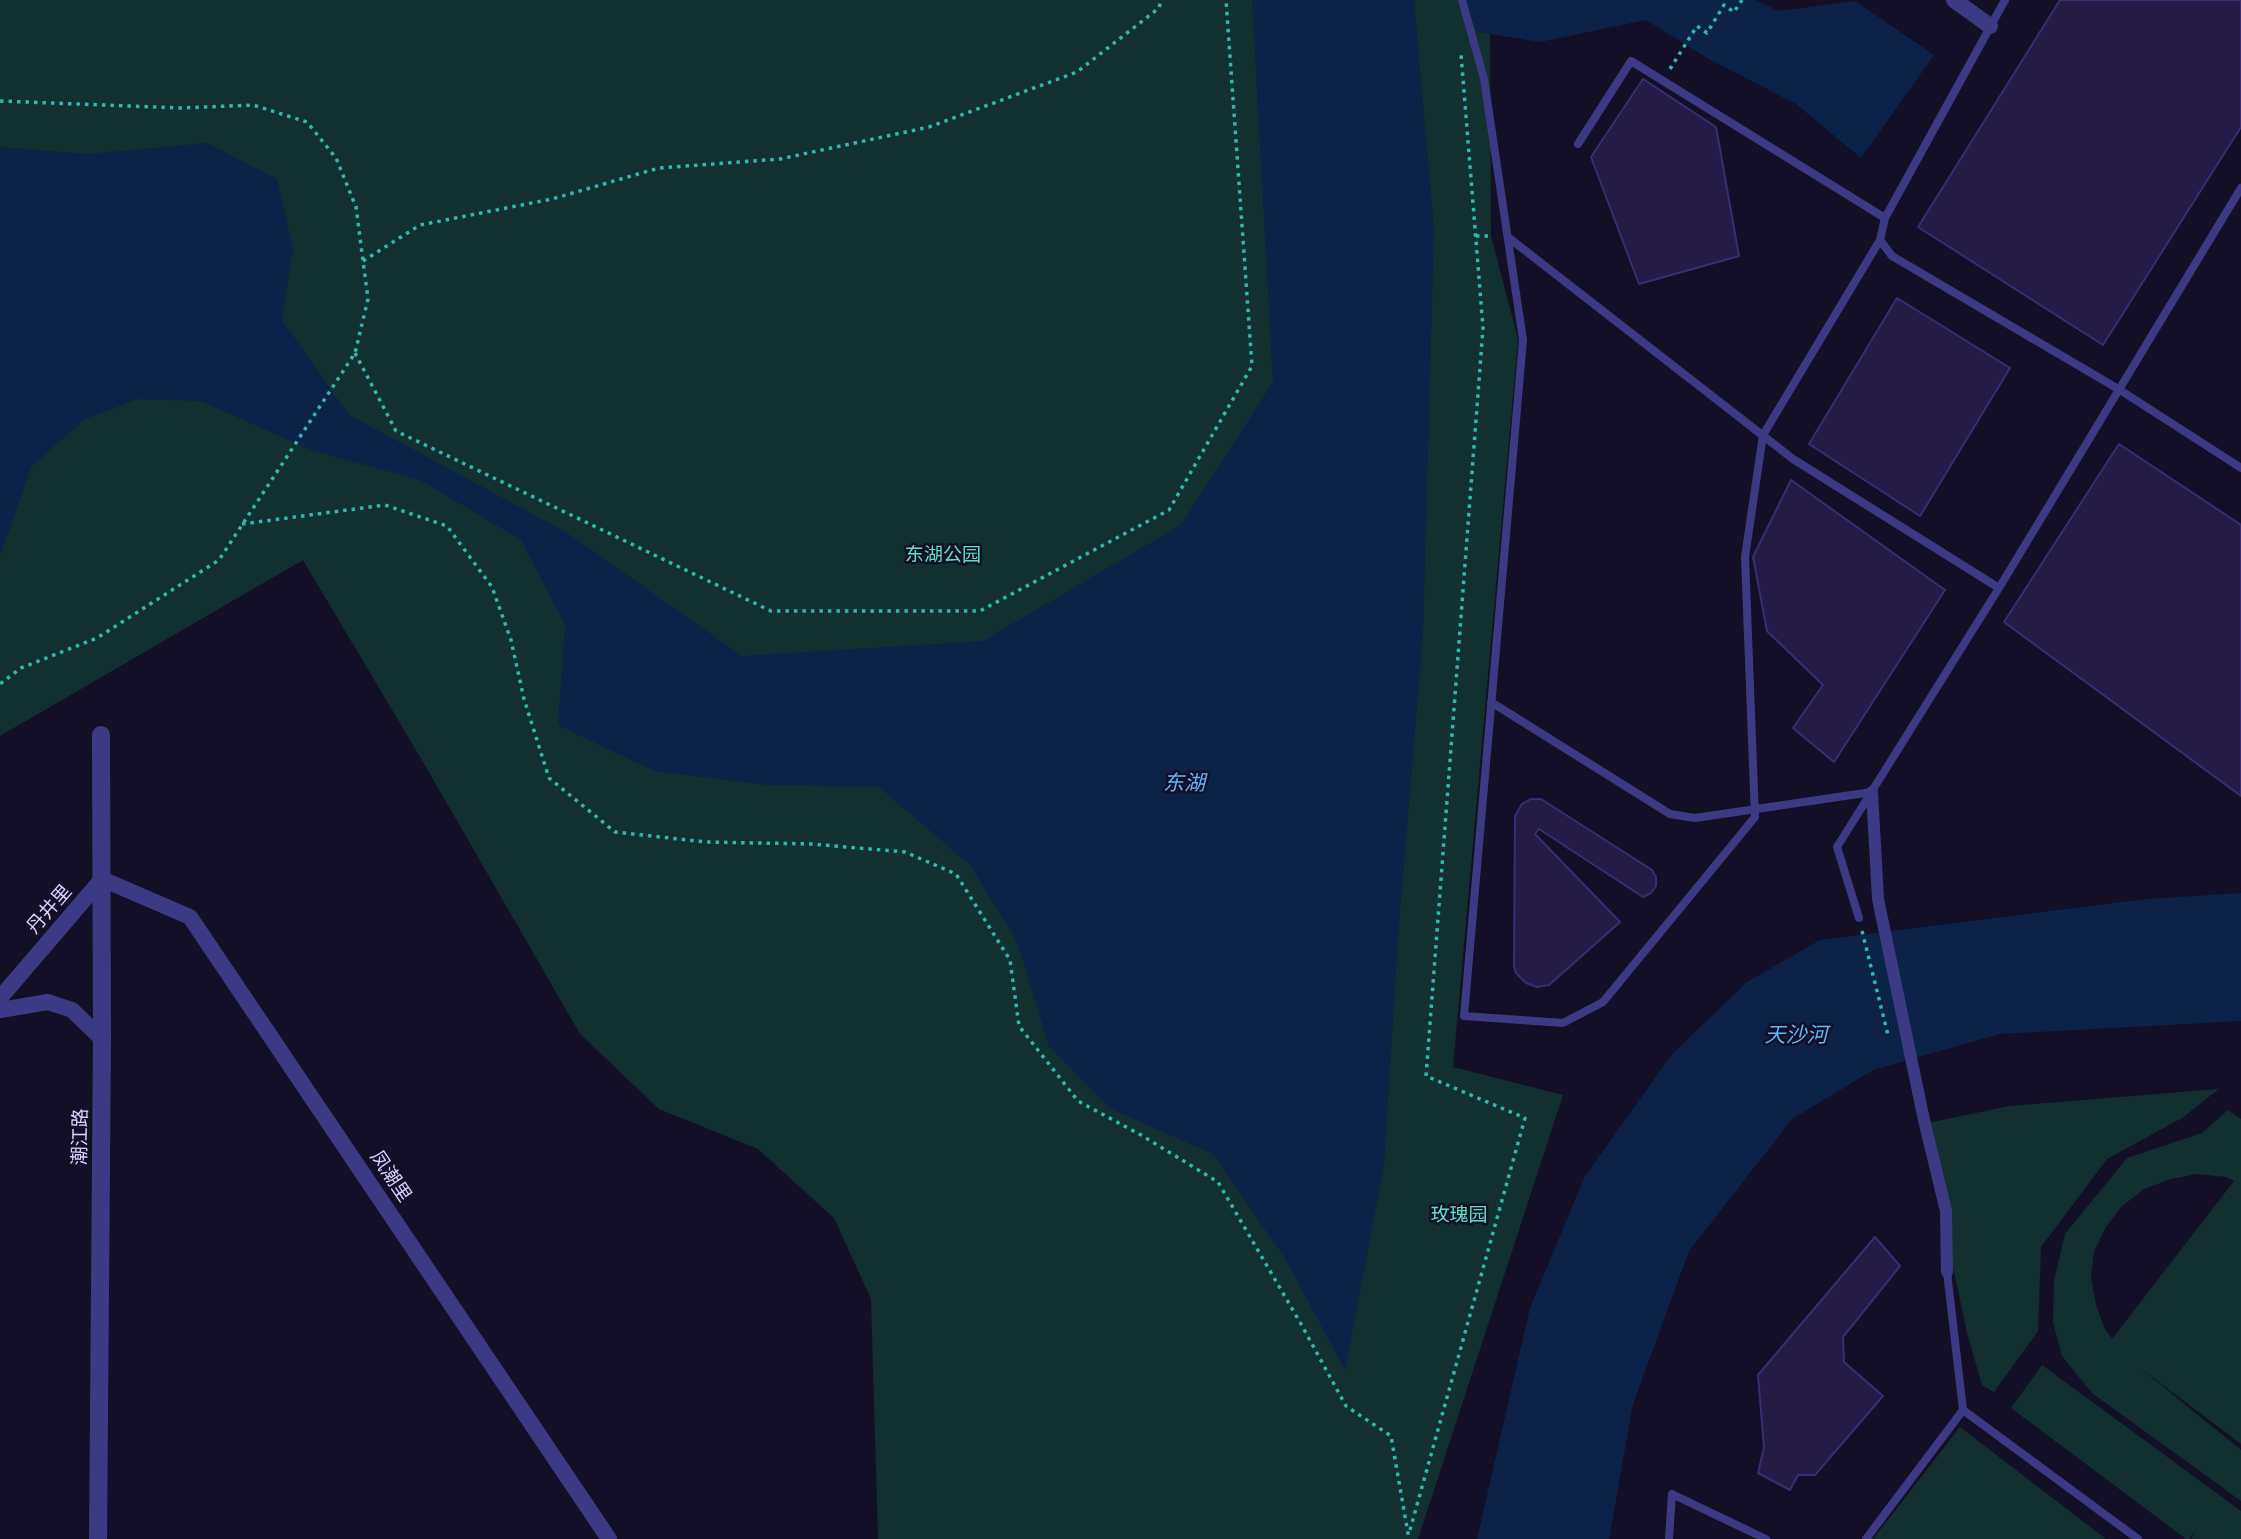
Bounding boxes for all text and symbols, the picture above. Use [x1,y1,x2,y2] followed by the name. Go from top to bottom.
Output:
[905,544,981,566] park label: 东湖公园
[1163,770,1205,796] water label: 东湖
[22,880,76,938] street label: 丹井里
[1765,1022,1827,1048] water label: 天沙河
[68,1108,92,1166] street label: 潮江路
[366,1146,416,1206] street label: 凤潮里
[1431,1204,1487,1226] park label: 玫瑰园

